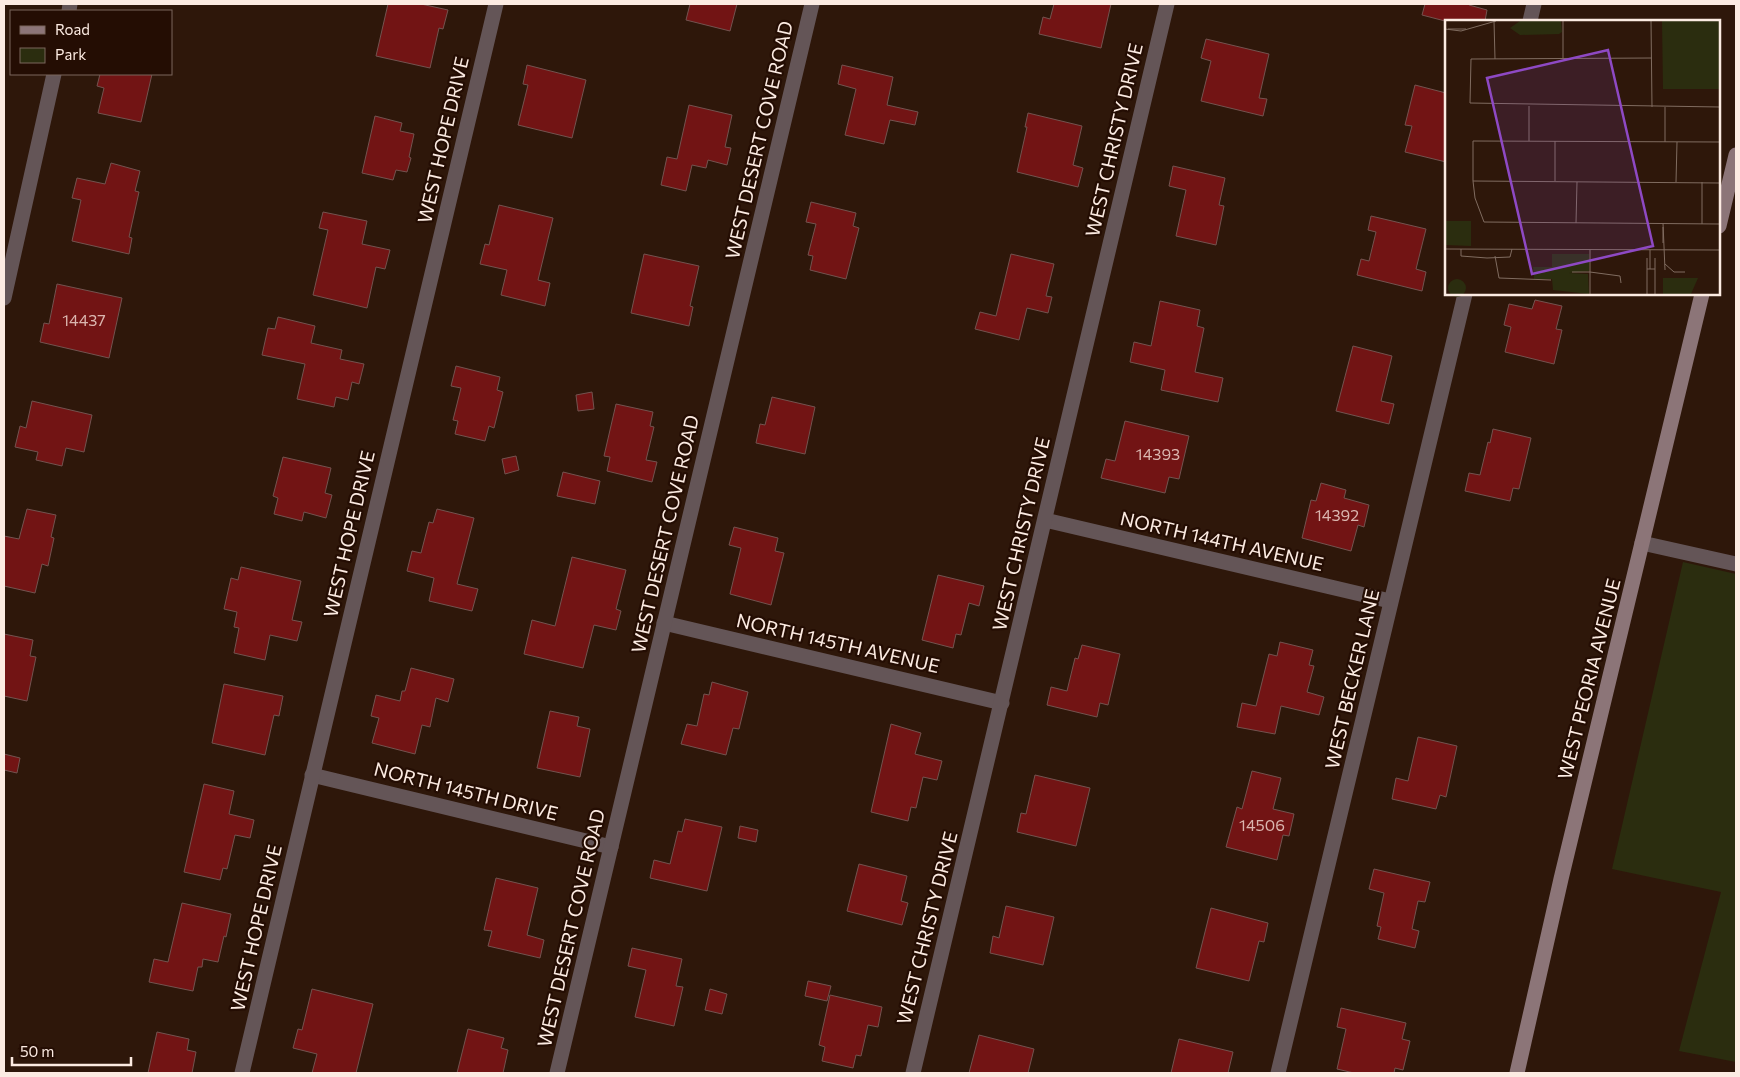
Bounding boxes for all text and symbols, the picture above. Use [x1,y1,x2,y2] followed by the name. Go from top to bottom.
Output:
[10,10,172,75] legend
[720,19,797,261] street label: WEST DESERT COVE ROAD
[55,20,90,38] text: Road
[1445,20,1720,295] inset map
[1080,41,1147,239] street label: WEST CHRISTY DRIVE
[55,45,86,63] text: Park
[412,54,473,225] street label: WEST HOPE DRIVE
[62,310,106,329] house number: 14437
[626,413,703,655] street label: WEST DESERT COVE ROAD
[987,435,1054,633] street label: WEST CHRISTY DRIVE
[1136,444,1180,463] house number: 14393
[318,448,379,619] street label: WEST HOPE DRIVE
[1315,505,1359,524] house number: 14392
[1118,506,1326,575] street label: NORTH 144TH AVENUE
[1552,576,1625,782] street label: WEST PEORIA AVENUE
[1320,587,1383,771] street label: WEST BECKER LANE
[734,608,942,677] street label: NORTH 145TH AVENUE
[372,757,560,824] street label: NORTH 145TH DRIVE
[532,807,609,1049] street label: WEST DESERT COVE ROAD
[1239,815,1285,834] house number: 14506
[891,829,962,1027] street label: WEST CHRISTY DRIVE
[225,842,286,1013] street label: WEST HOPE DRIVE
[12,1034,131,1066] scale bar
[20,1042,54,1060] text: 50 m

